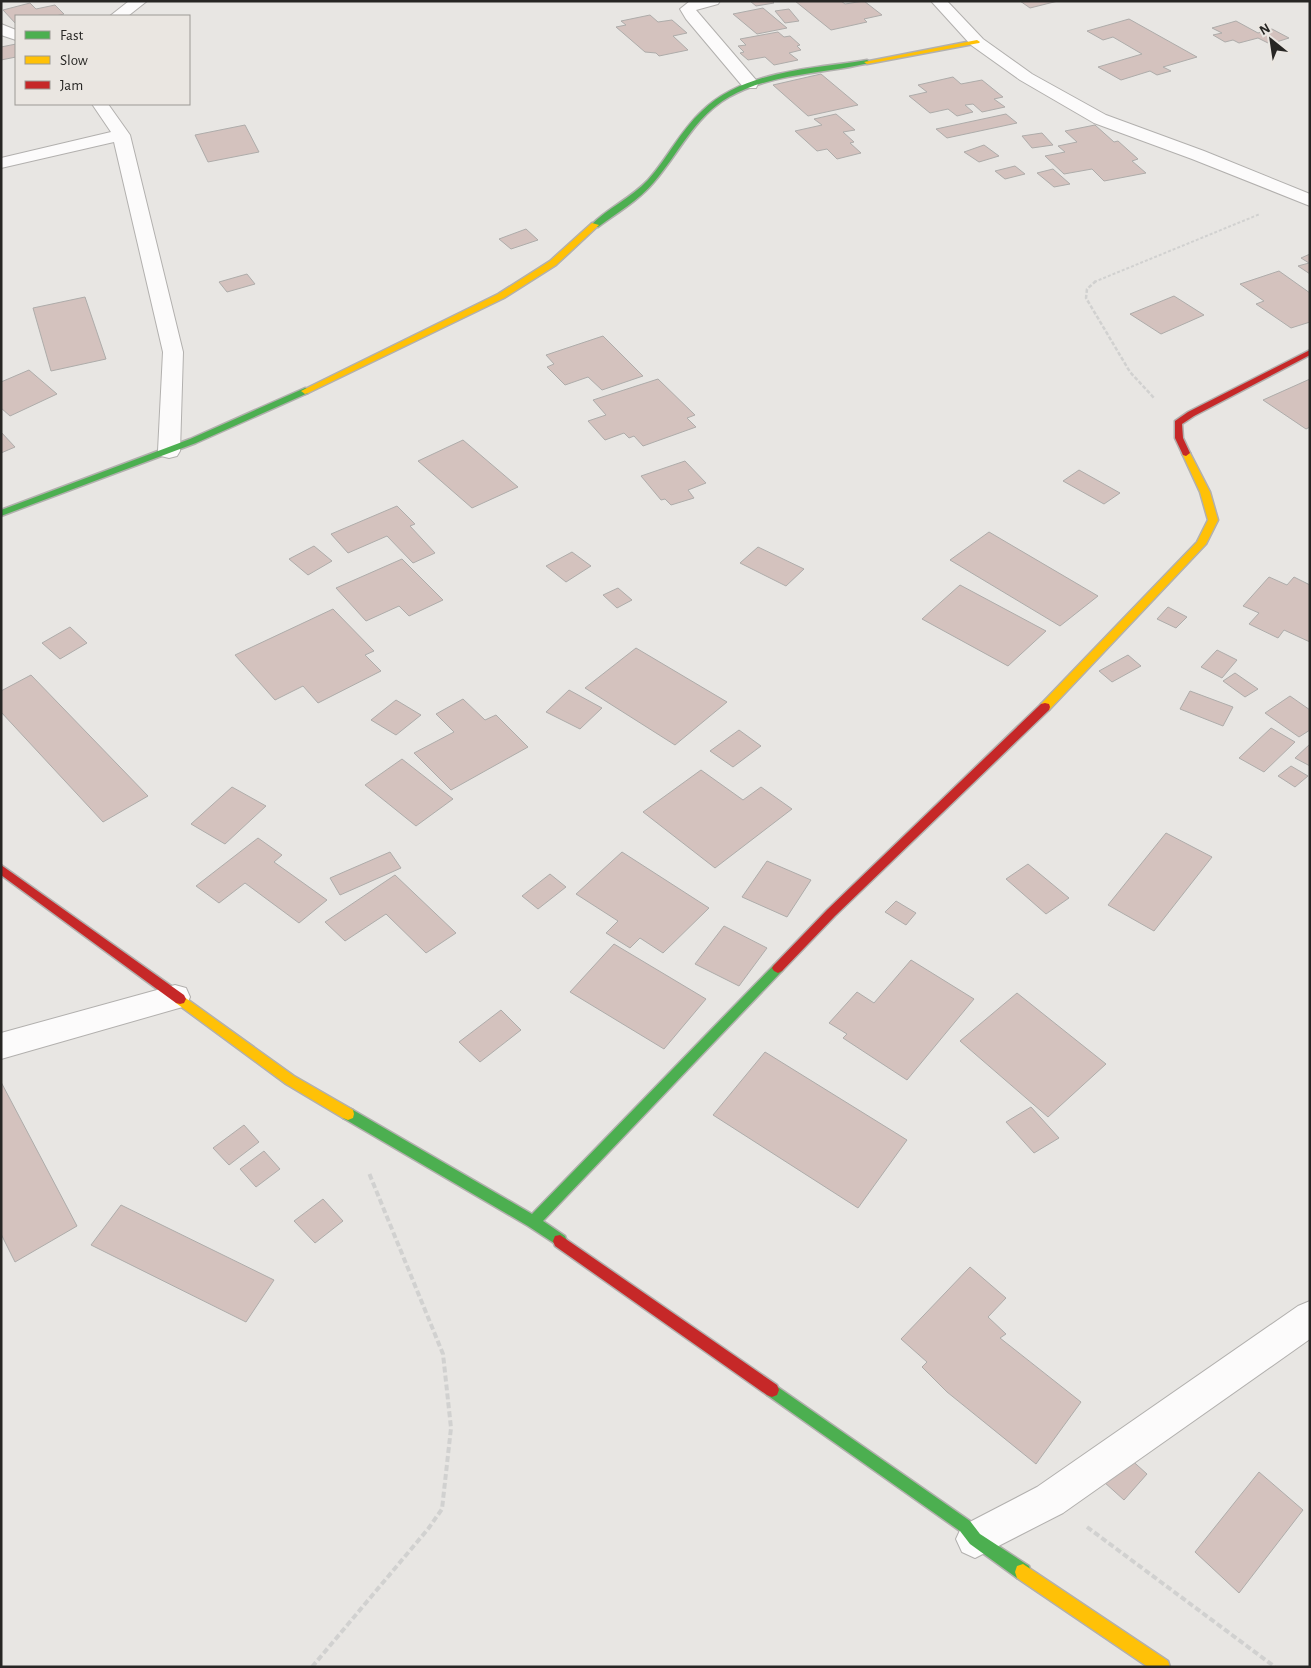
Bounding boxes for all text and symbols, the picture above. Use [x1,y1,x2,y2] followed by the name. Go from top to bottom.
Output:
[15,15,190,105] legend
[1246,15,1296,65] north arrow
[1257,21,1273,38] text: N
[60,28,84,43] text: Fast
[60,53,88,68] text: Slow
[60,78,83,93] text: Jam

